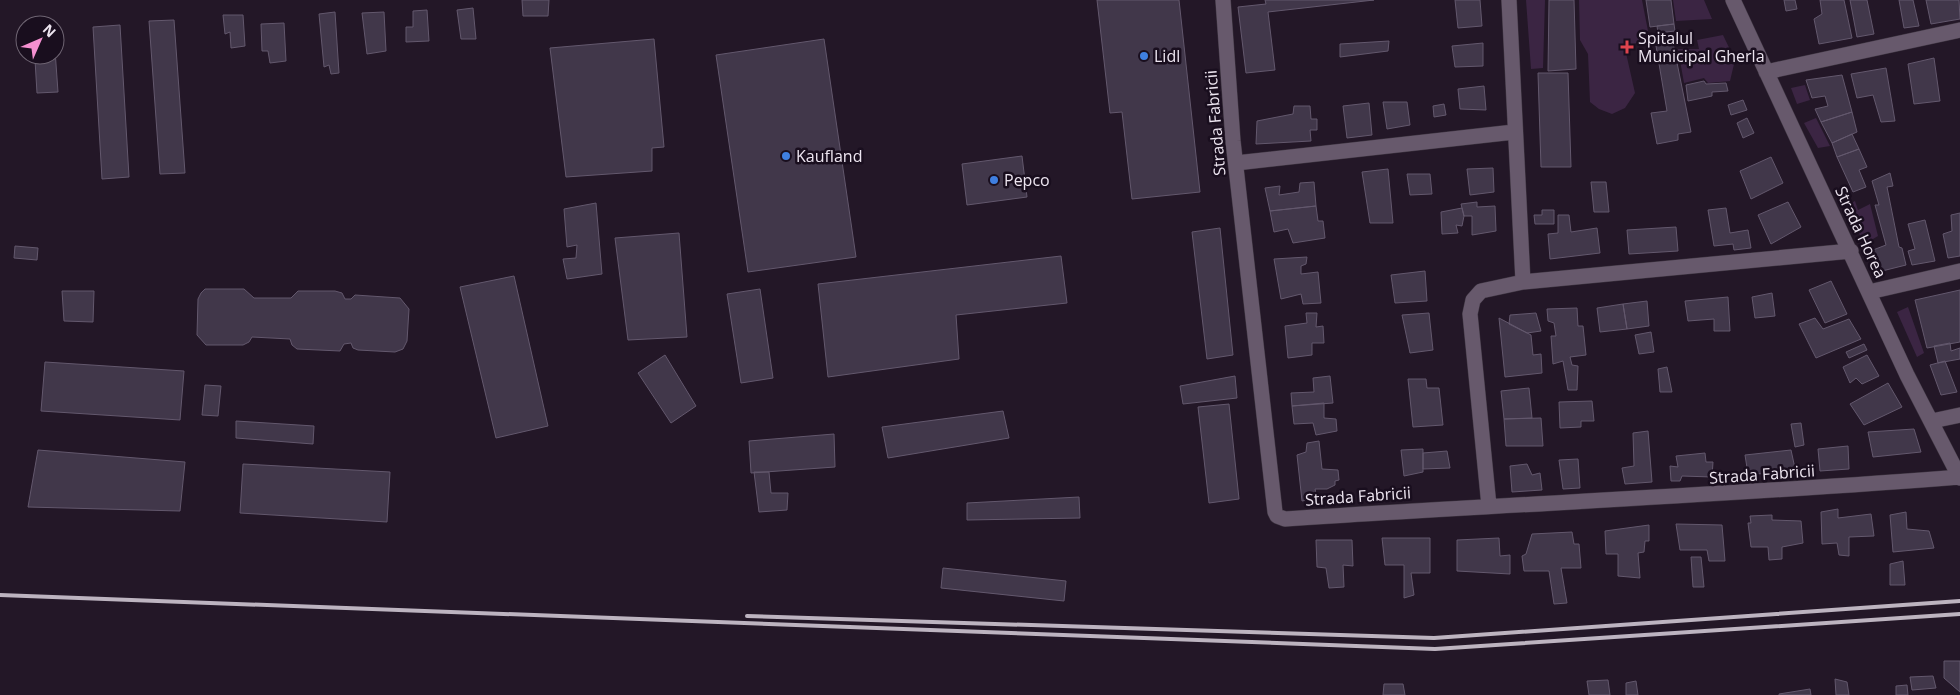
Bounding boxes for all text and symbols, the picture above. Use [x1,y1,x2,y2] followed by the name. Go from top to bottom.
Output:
[15,15,65,65] north arrow
[39,20,60,41] text: N
[1638,27,1765,67] place label: Spitalul Municipal Gherla
[1620,40,1634,54] marker: Spitalul Municipal Gherla
[1154,45,1180,67] place label: Lidl
[1138,50,1150,62] marker: Lidl
[1199,69,1231,177] street label: Strada Fabricii
[796,145,862,167] place label: Kaufland
[780,150,792,162] marker: Kaufland
[1004,169,1050,191] place label: Pepco
[988,174,1000,186] marker: Pepco
[1830,183,1892,281] street label: Strada Horea
[1708,459,1816,489] street label: Strada Fabricii
[1304,481,1412,511] street label: Strada Fabricii

